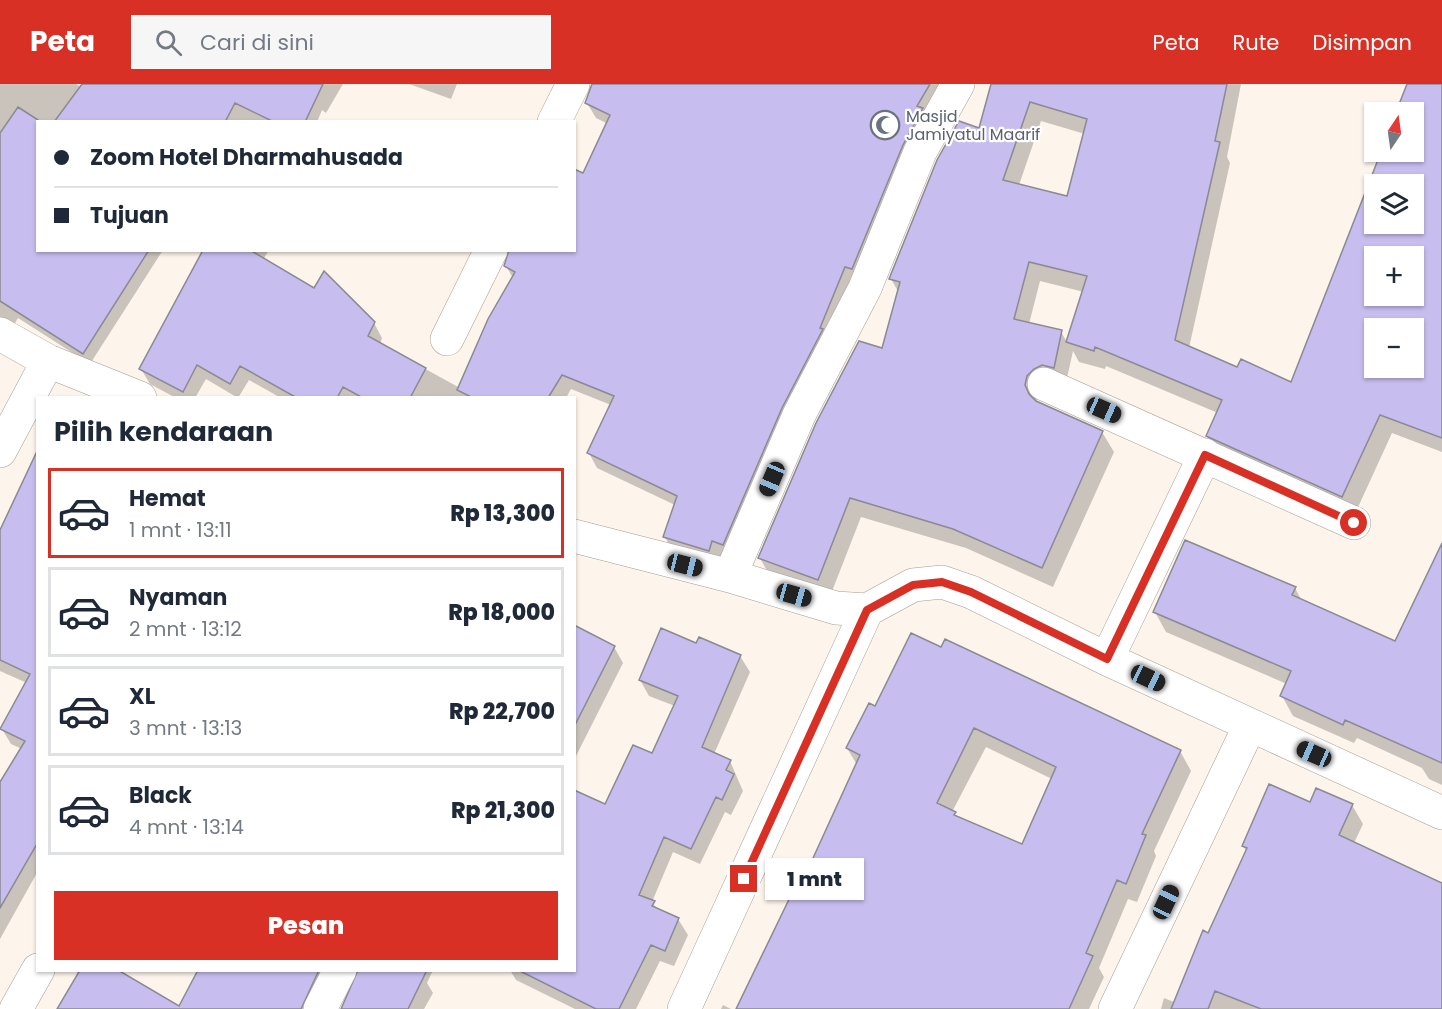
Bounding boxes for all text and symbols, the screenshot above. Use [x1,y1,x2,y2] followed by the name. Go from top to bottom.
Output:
[131,15,551,69] search box
[30,22,95,61] text: Peta
[152,26,185,59] icon: search
[200,27,314,58] text: Cari di sini
[1152,28,1200,57] text: Peta
[1233,28,1279,57] text: Rute
[1312,28,1412,57] text: Disimpan
[1364,102,1424,162] north arrow
[1364,102,1424,378] map controls
[906,105,1040,146] place label: Masjid Jamiyatul Maarif
[869,109,901,141] mosque icon: Masjid Jamiyatul Maarif
[90,142,403,173] text: Zoom Hotel Dharmahusada
[1364,174,1424,234] button: layers
[90,200,169,231] text: Tujuan
[1364,246,1424,306] button: +
[1364,318,1424,378] button: −
[1084,394,1124,426] car
[54,413,273,450] text: Pilih kendaraan
[757,459,787,499] car
[129,483,206,514] text: Hemat
[57,486,111,540] icon: car
[450,498,555,529] text: Rp 13,300
[1340,509,1367,536] route start
[129,516,232,544] text: 1 mnt · 13:11
[665,552,705,578] car
[774,581,814,609] car
[129,582,227,613] text: Nyaman
[57,585,111,639] icon: car
[448,597,555,628] text: Rp 18,000
[129,615,242,643] text: 2 mnt · 13:12
[1128,662,1168,694] car
[129,681,155,712] text: XL
[57,684,111,738] icon: car
[449,696,555,727] text: Rp 22,700
[129,714,242,742] text: 3 mnt · 13:13
[1294,738,1334,770] car
[129,780,192,811] text: Black
[57,783,111,837] icon: car
[451,795,555,826] text: Rp 21,300
[129,813,244,841] text: 4 mnt · 13:14
[765,858,864,900] callout: 1 mnt
[730,865,757,892] route end
[787,865,842,893] text: 1 mnt
[1150,882,1182,922] car
[54,891,558,960] button: Pesan

